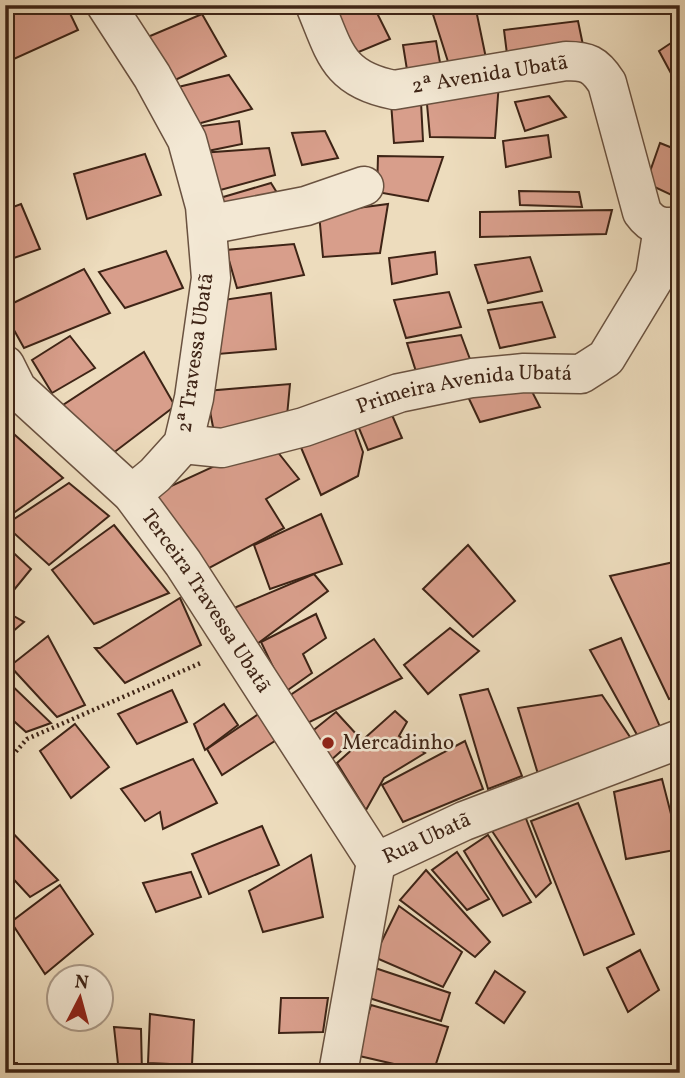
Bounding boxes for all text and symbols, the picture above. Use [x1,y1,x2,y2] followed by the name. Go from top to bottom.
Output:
[410,48,570,102] street label: 2ª Avenida Ubatã
[170,271,222,435] street label: 2ª Travessa Ubatã
[352,358,572,422] street label: Primeira Avenida Ubatá
[134,504,278,699] street label: Terceira Travessa Ubatã
[342,729,454,758] place label: Mercadinho
[320,735,336,751] marker: Mercadinho
[378,805,475,871] street label: Rua Ubatã
[46,962,116,1032] north arrow
[73,969,90,997] text: N

